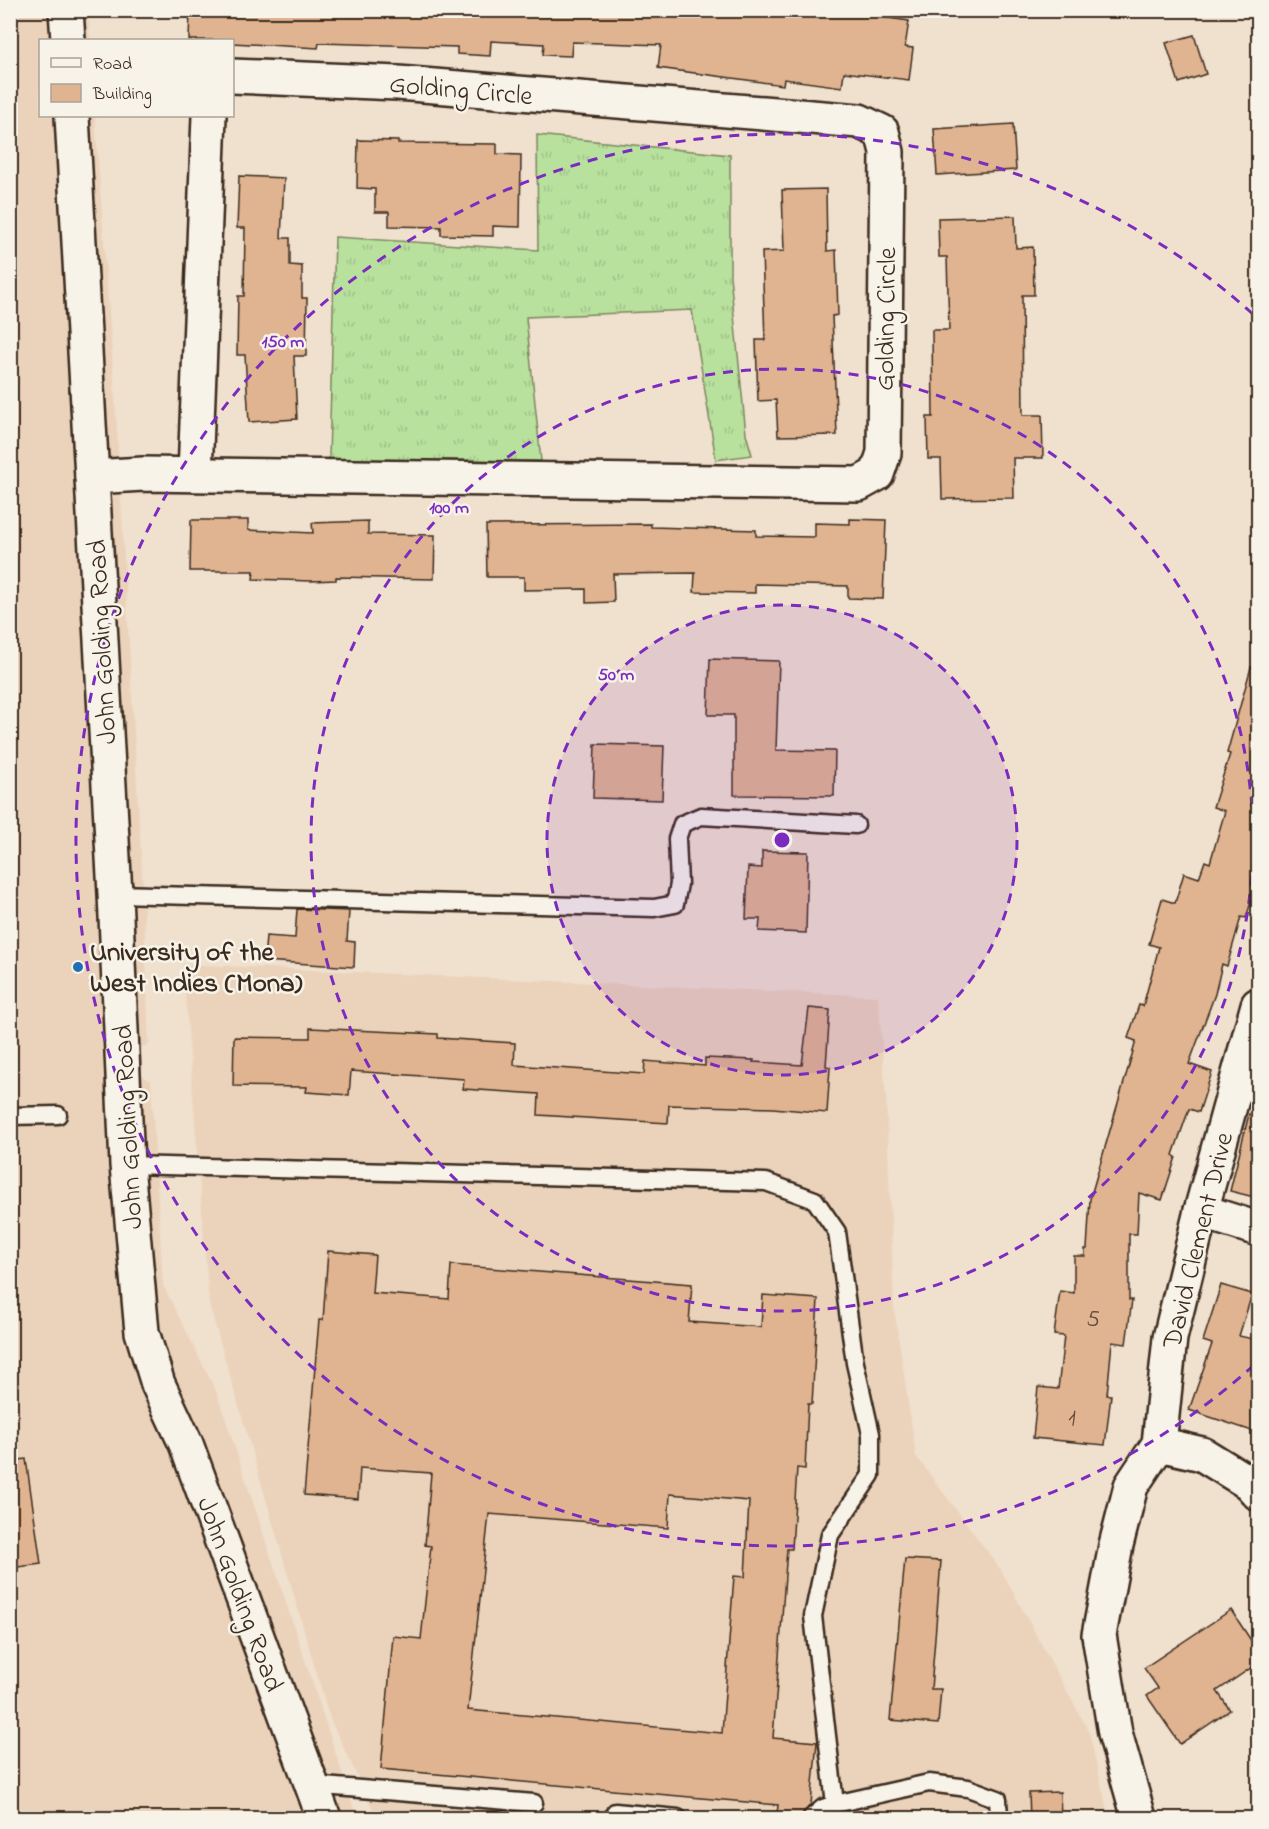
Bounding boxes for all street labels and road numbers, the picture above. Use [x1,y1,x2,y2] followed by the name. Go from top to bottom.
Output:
[388,66,535,117] street label: Golding Circle
[867,246,908,391] street label: Golding Circle
[79,539,128,745] street label: John Golding Road
[105,1024,154,1230] street label: John Golding Road
[1153,1127,1245,1354] street label: David Clement Drive
[185,1492,292,1698] street label: John Golding Road

